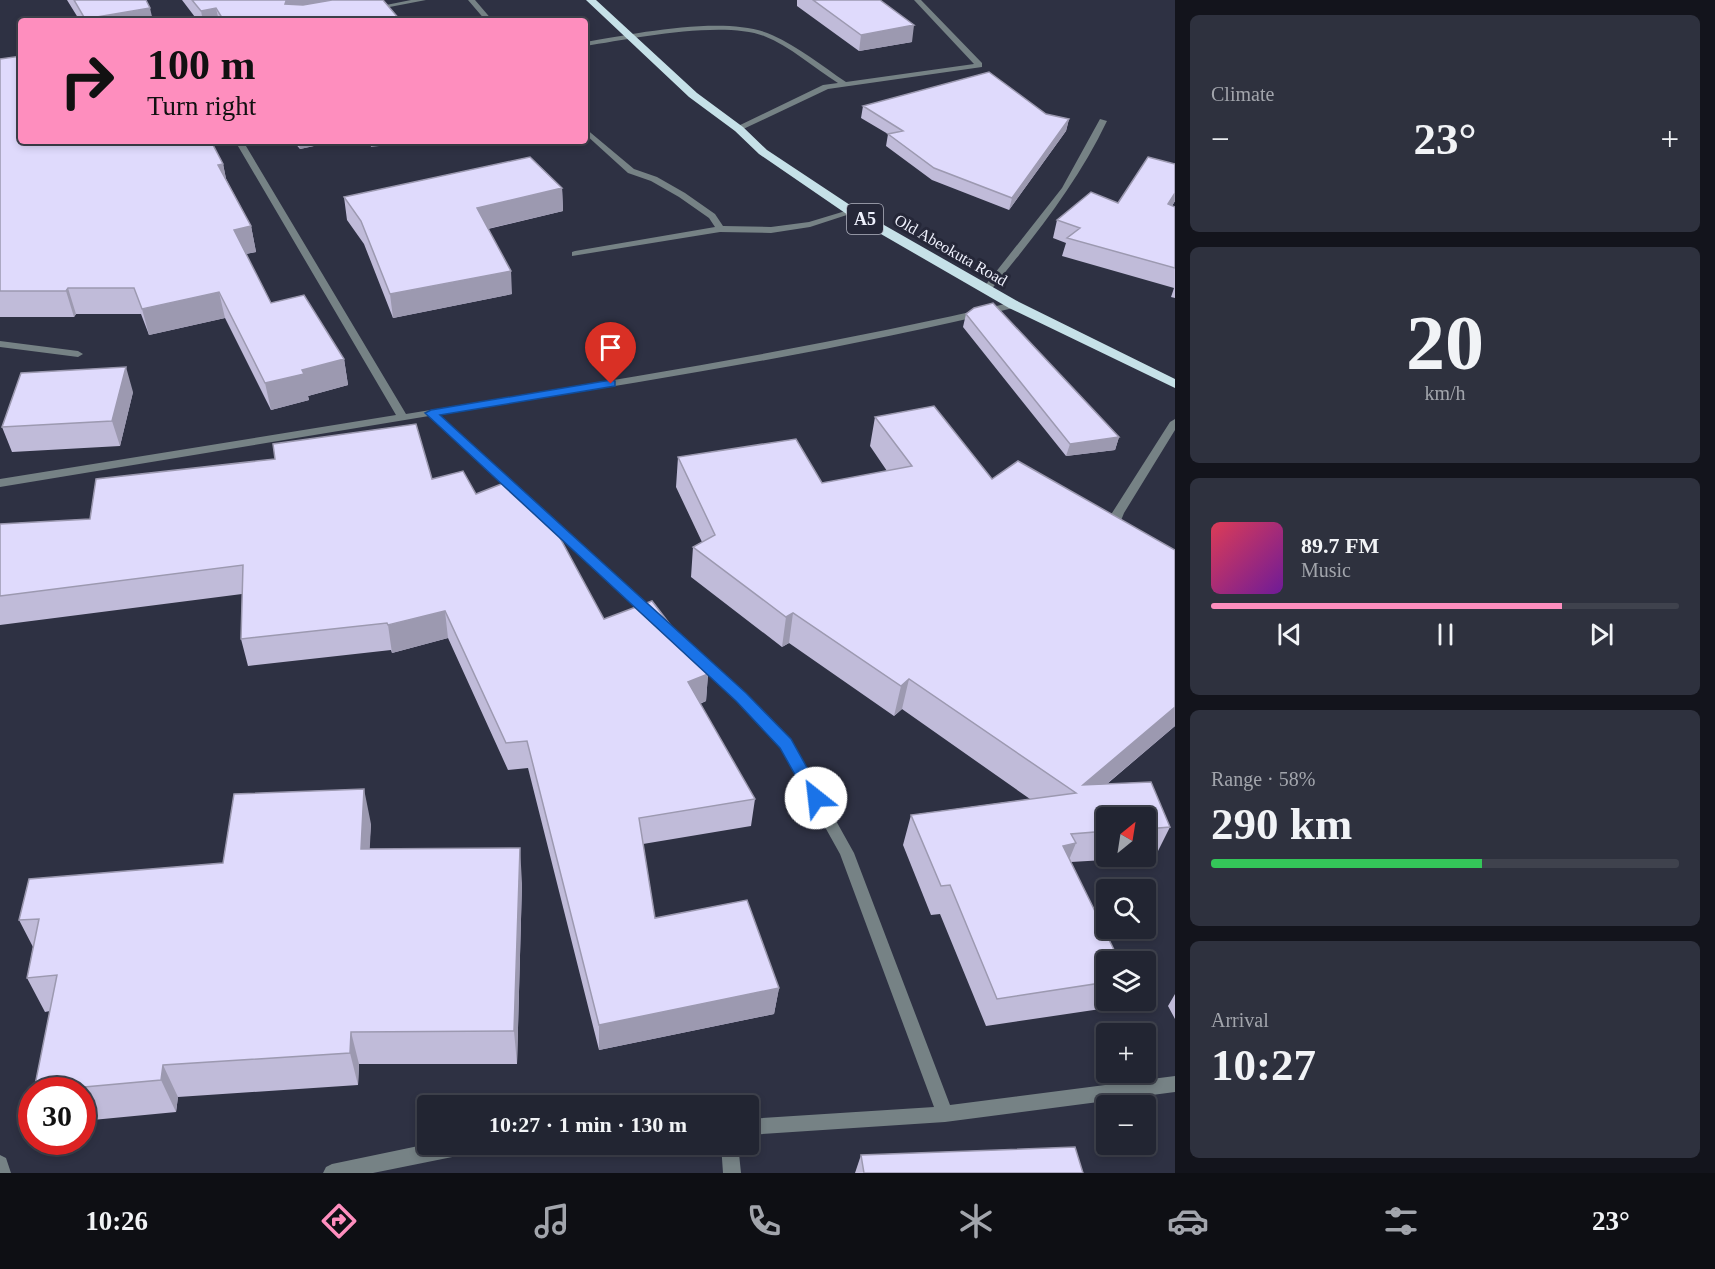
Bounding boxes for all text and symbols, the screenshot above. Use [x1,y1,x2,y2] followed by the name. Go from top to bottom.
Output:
[48,42,126,120] icon: right
[147,42,256,88] text: 100 m
[1211,83,1274,105] text: Climate
[147,91,256,121] text: Turn right
[1414,114,1477,164] text: 23°
[1211,121,1230,157] text: −
[1660,121,1679,157] text: +
[847,204,883,234] road number: A5
[892,211,1010,289] street label: Old Abeokuta Road
[1406,299,1484,386] text: 20
[585,322,636,384] pin
[594,331,627,364] icon: arrive
[1424,382,1466,404] text: km/h
[1301,533,1379,558] text: 89.7 FM
[1301,559,1351,581] text: Music
[1273,618,1306,651] icon: previous
[1429,618,1462,651] icon: pause
[1585,618,1618,651] icon: next
[784,766,848,830] position arrow
[1211,768,1315,790] text: Range · 58%
[1211,799,1352,849] text: 290 km
[1096,807,1156,867] north arrow
[1096,807,1156,1155] map controls
[1096,879,1156,939] button: search
[1096,951,1156,1011] button: layers
[1211,1009,1269,1031] text: Arrival
[1096,1023,1156,1083] button: +
[1211,1040,1316,1090] text: 10:27
[18,1077,96,1155] speed limit sign: 30
[1096,1095,1156,1155] button: −
[489,1112,687,1137] text: 10:27 · 1 min · 130 m
[318,1200,360,1242] icon: directions
[531,1200,573,1242] icon: music
[743,1200,785,1242] icon: phone
[955,1200,997,1242] icon: climate
[1167,1200,1209,1242] icon: car
[1380,1200,1422,1242] icon: filters
[85,1206,148,1236] text: 10:26
[1592,1206,1630,1236] text: 23°

